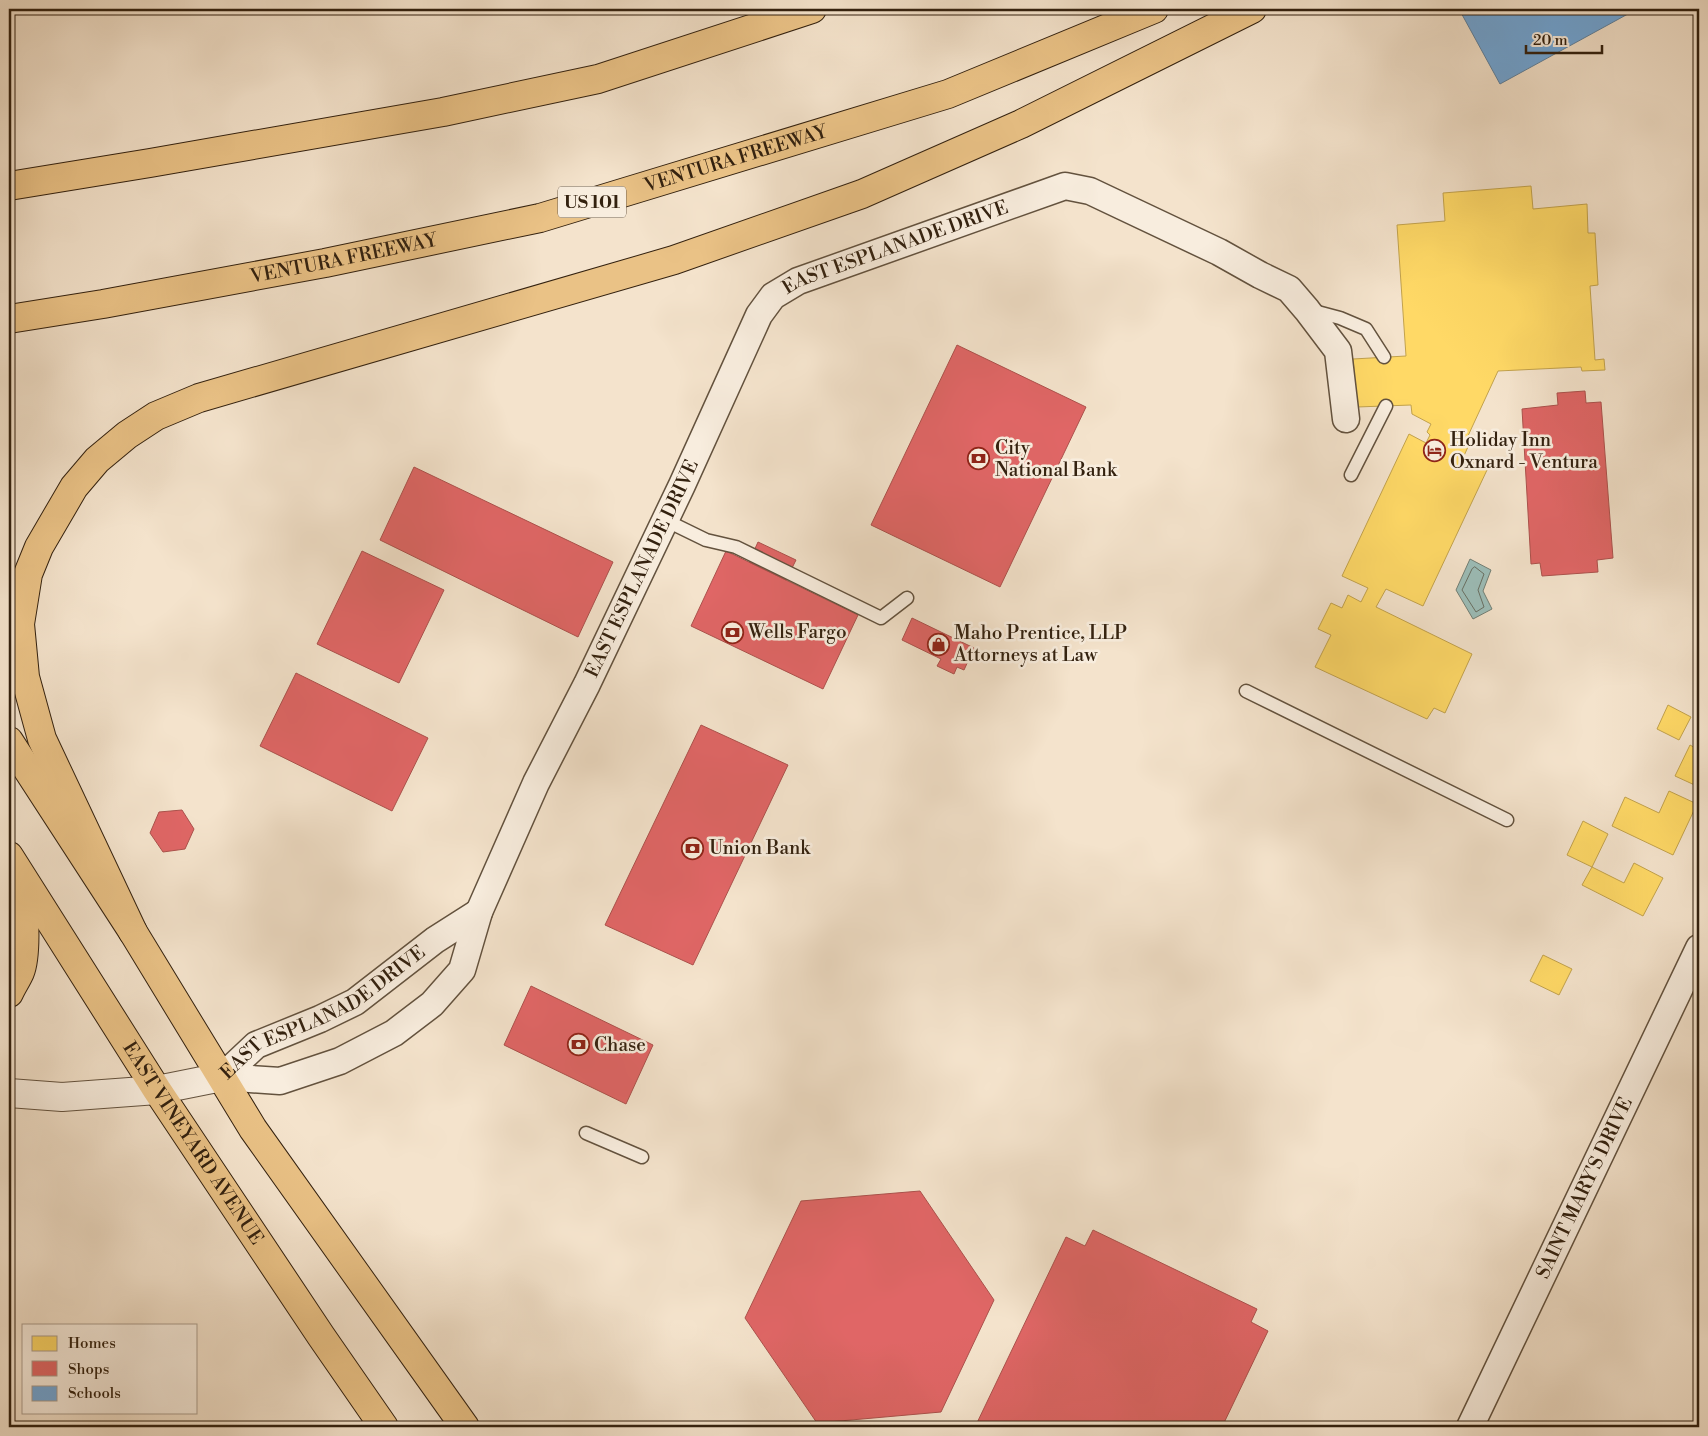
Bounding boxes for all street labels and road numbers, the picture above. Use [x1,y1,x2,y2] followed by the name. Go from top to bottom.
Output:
[640,119,831,198] street label: VENTURA FREEWAY
[558,186,626,218] road number: US 101
[778,195,1011,300] street label: EAST ESPLANADE DRIVE
[247,228,441,289] street label: VENTURA FREEWAY
[580,456,704,681] street label: EAST ESPLANADE DRIVE
[215,940,430,1085] street label: EAST ESPLANADE DRIVE
[117,1037,269,1249] street label: EAST VINEYARD AVENUE
[1531,1093,1638,1283] street label: SAINT MARY'S DRIVE

